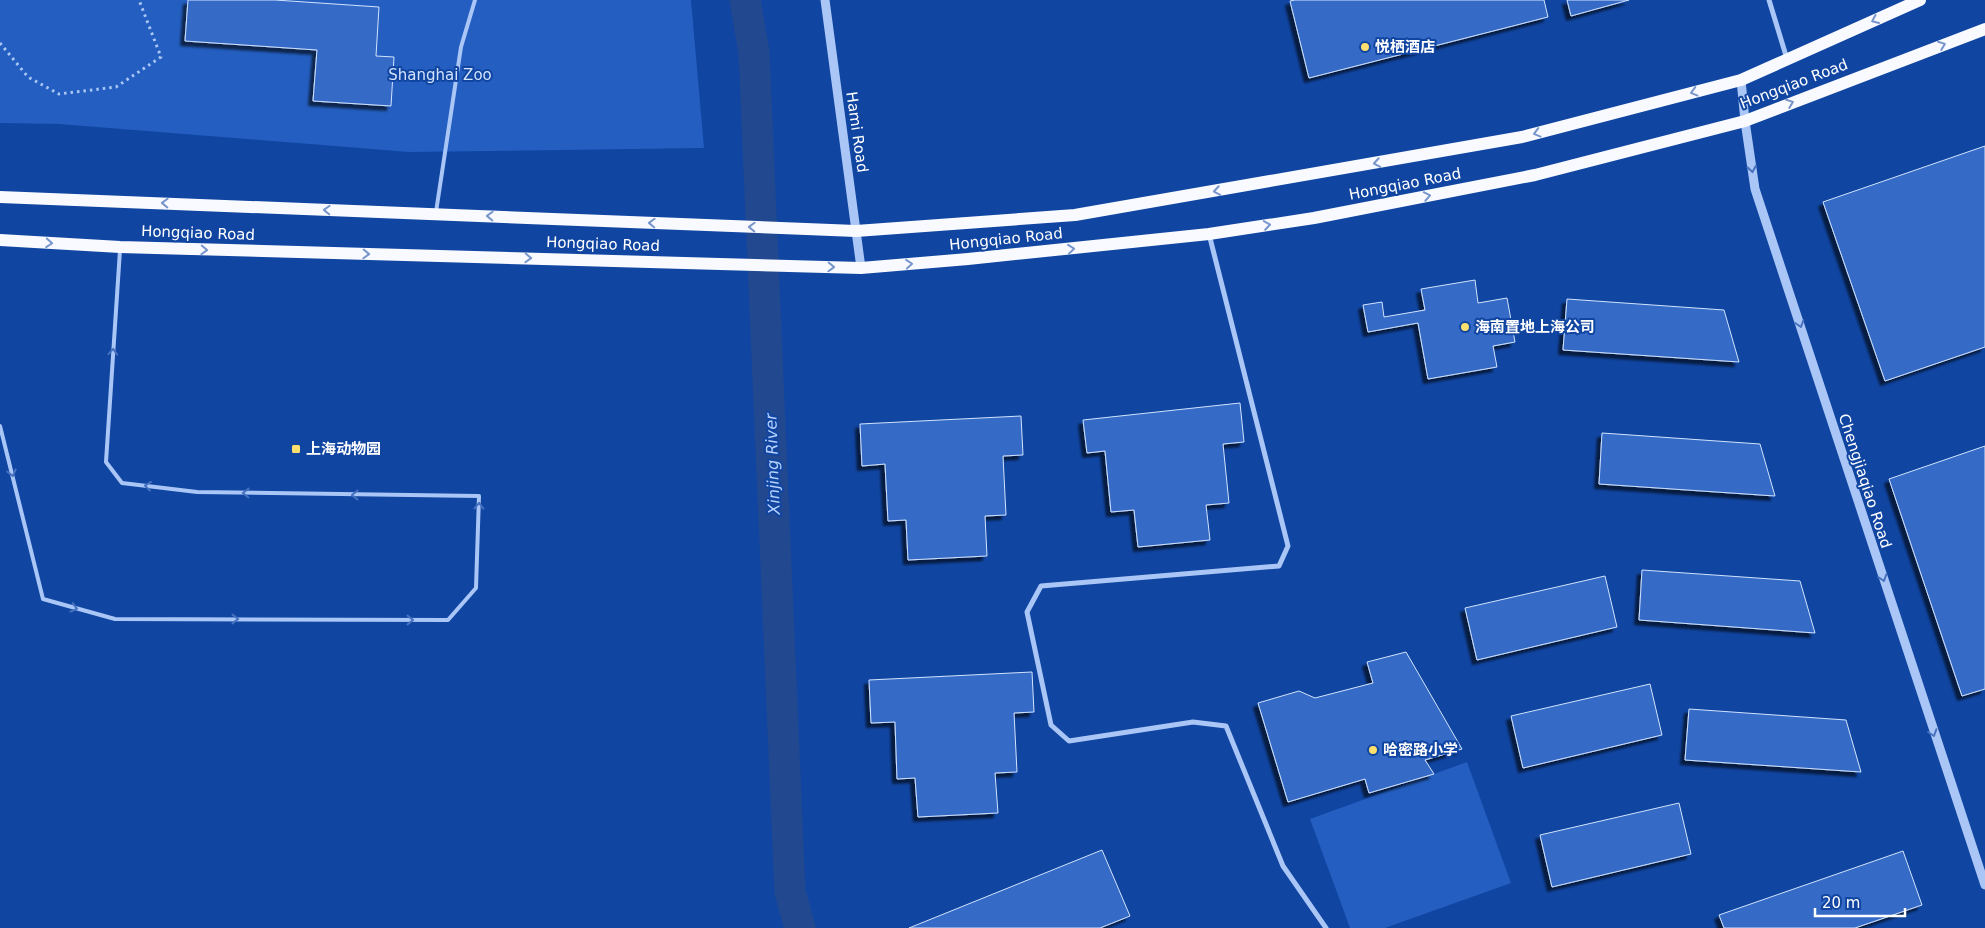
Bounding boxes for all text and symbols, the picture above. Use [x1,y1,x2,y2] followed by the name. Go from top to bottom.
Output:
[1871,14,1880,24] one-way arrow
[1375,38,1435,56] place label: 悦栖酒店
[1359,41,1371,53] marker: 悦栖酒店
[1937,41,1946,51] one-way arrow
[1738,55,1850,113] street label: Hongqiao Road
[388,66,492,84] park label: Shanghai Zoo
[1690,86,1699,97] one-way arrow
[842,90,872,174] street label: Hami Road
[1786,99,1794,109] one-way arrow
[1532,127,1541,138] one-way arrow
[1373,157,1382,167] one-way arrow
[1347,164,1463,204] street label: Hongqiao Road
[1746,165,1757,173] one-way arrow
[1213,185,1222,195] one-way arrow
[1422,191,1431,201] one-way arrow
[161,198,169,209] one-way arrow
[323,204,331,215] one-way arrow
[486,211,494,222] one-way arrow
[648,217,656,228] one-way arrow
[1263,220,1271,231] one-way arrow
[747,221,755,232] one-way arrow
[141,222,255,244] street label: Hongqiao Road
[948,224,1064,254] street label: Hongqiao Road
[546,233,660,255] street label: Hongqiao Road
[45,237,53,248] one-way arrow
[200,244,208,255] one-way arrow
[1067,244,1075,255] one-way arrow
[362,249,370,259] one-way arrow
[525,253,533,263] one-way arrow
[906,259,914,270] one-way arrow
[827,262,835,273] one-way arrow
[1475,318,1595,336] place label: 海南置地上海公司
[1794,319,1804,328] one-way arrow
[1459,321,1471,333] marker: 海南置地上海公司
[107,348,118,356] one-way arrow
[761,412,784,516] water label: Xinjing River
[1835,412,1895,550] street label: Chengjiaqiao Road
[306,440,381,458] place label: 上海动物园
[290,443,302,455] marker: 上海动物园
[6,469,17,478] one-way arrow
[144,482,153,492] one-way arrow
[242,488,250,498] one-way arrow
[351,490,358,500] one-way arrow
[473,502,484,510] one-way arrow
[1877,574,1887,582] one-way arrow
[69,602,77,612] one-way arrow
[232,614,239,624] one-way arrow
[406,615,414,625] one-way arrow
[1928,728,1938,736] one-way arrow
[1383,741,1458,759] place label: 哈密路小学
[1367,744,1379,756] marker: 哈密路小学
[1815,886,1905,918] scale bar
[1822,894,1860,912] text: 20 m

